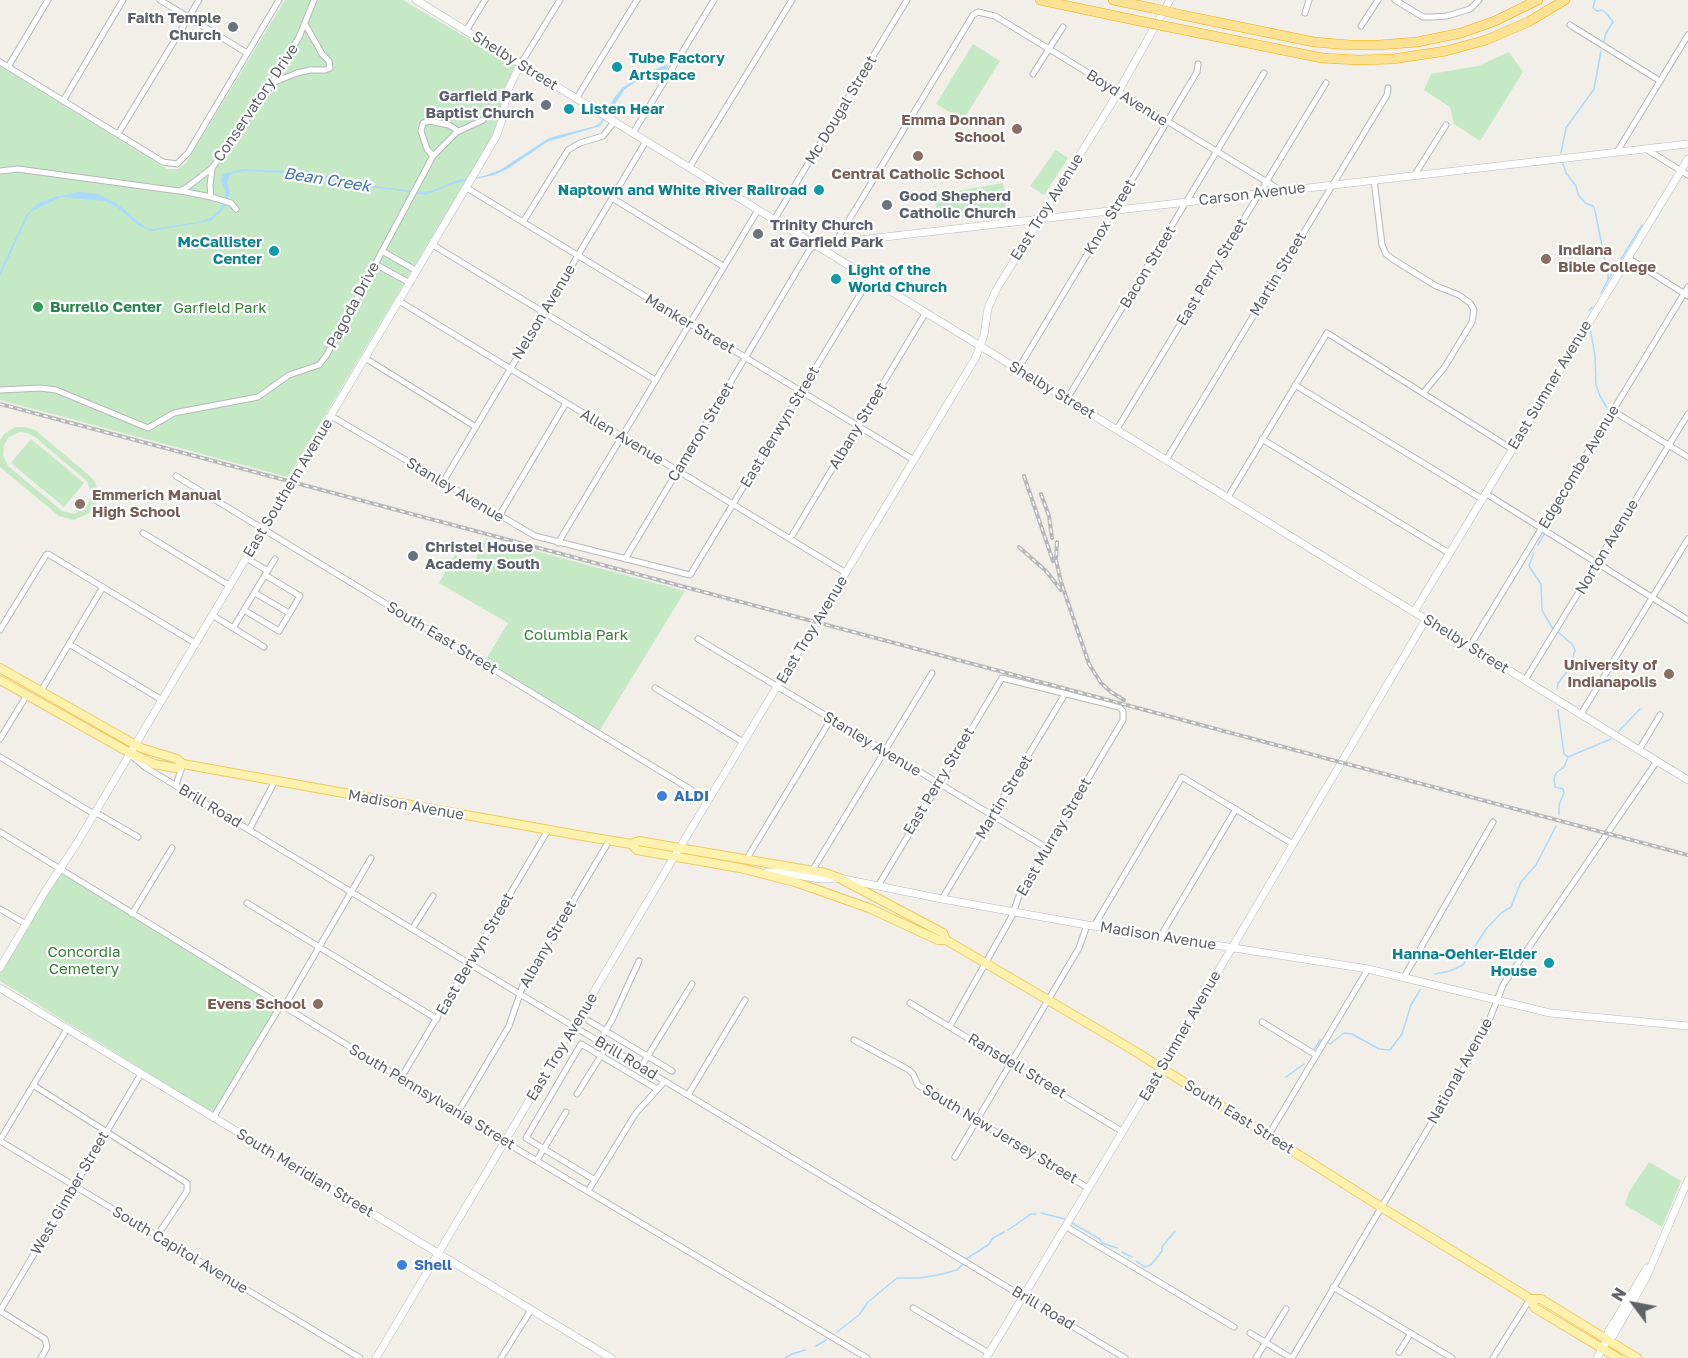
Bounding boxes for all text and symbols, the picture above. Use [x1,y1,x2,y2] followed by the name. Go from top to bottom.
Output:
[127,9,221,44] place label: Faith Temple Church
[226,20,240,34] marker: Faith Temple Church
[469,27,561,95] street label: Shelby Street
[210,41,302,165] street label: Conservatory Drive
[629,49,725,84] place label: Tube Factory Artspace
[801,52,881,168] street label: Mc Dougal Street
[610,60,624,74] marker: Tube Factory Artspace
[1083,66,1171,130] street label: Boyd Avenue
[425,87,534,122] place label: Garfield Park Baptist Church
[539,98,553,112] marker: Garfield Park Baptist Church
[581,100,664,118] place label: Listen Hear
[562,102,576,116] marker: Listen Hear
[901,111,1005,146] place label: Emma Donnan School
[1010,122,1024,136] marker: Emma Donnan School
[911,149,925,163] marker: Central Catholic School
[1007,150,1087,264] street label: East Troy Avenue
[282,164,372,196] water label: Bean Creek
[831,165,1005,183] place label: Central Catholic School
[1080,176,1140,258] street label: Knox Street
[1198,179,1306,209] street label: Carson Avenue
[558,181,807,199] place label: Naptown and White River Railroad
[812,183,826,197] marker: Naptown and White River Railroad
[899,187,1016,222] place label: Good Shepherd Catholic Church
[880,198,894,212] marker: Good Shepherd Catholic Church
[1173,215,1251,329] street label: East Perry Street
[770,216,884,251] place label: Trinity Church at Garfield Park
[1116,222,1180,312] street label: Bacon Street
[751,227,765,241] marker: Trinity Church at Garfield Park
[1246,229,1310,319] street label: Martin Street
[177,233,262,268] place label: McCallister Center
[1558,241,1656,276] place label: Indiana Bible College
[267,244,281,258] marker: McCallister Center
[1539,252,1553,266] marker: Indiana Bible College
[323,259,383,351] street label: Pagoda Drive
[509,261,579,363] street label: Nelson Avenue
[848,261,947,296] place label: Light of the World Church
[829,272,843,286] marker: Light of the World Church
[642,290,738,358] street label: Manker Street
[50,298,162,316] place label: Burrello Center
[173,299,267,317] park label: Garfield Park
[31,300,45,314] marker: Burrello Center
[1504,317,1596,453] street label: East Sumner Avenue
[1005,357,1099,423] street label: Shelby Street
[737,363,823,491] street label: East Berwyn Street
[664,379,738,485] street label: Cameron Street
[825,379,891,473] street label: Albany Street
[1535,402,1623,532] street label: Edgecombe Avenue
[577,405,667,469] street label: Allen Avenue
[239,415,337,561] street label: East Southern Avenue
[403,454,507,526] street label: Stanley Avenue
[92,486,222,521] place label: Emmerich Manual High School
[1572,496,1642,598] street label: Norton Avenue
[73,497,87,511] marker: Emmerich Manual High School
[425,538,540,573] place label: Christel House Academy South
[406,549,420,563] marker: Christel House Academy South
[773,573,851,687] street label: East Troy Avenue
[383,598,501,678] street label: South East Street
[1420,610,1512,678] street label: Shelby Street
[524,626,628,644] park label: Columbia Park
[1564,656,1657,691] place label: University of Indianapolis
[1662,667,1676,681] marker: University of Indianapolis
[820,708,924,780] street label: Stanley Avenue
[900,724,978,838] street label: East Perry Street
[972,752,1036,842] street label: Martin Street
[1013,775,1095,899] street label: East Murray Street
[175,780,245,832] street label: Brill Road
[347,786,465,824] street label: Madison Avenue
[674,787,709,805] place label: ALDI
[655,789,669,803] marker: ALDI
[433,890,517,1018] street label: East Berwyn Street
[516,897,580,991] street label: Albany Street
[1099,918,1217,954] street label: Madison Avenue
[47,943,121,978] park label: Concordia Cemetery
[1392,945,1537,980] place label: Hanna-Oehler-Elder House
[1542,956,1556,970] marker: Hanna-Oehler-Elder House
[1135,968,1225,1104] street label: East Sumner Avenue
[523,990,601,1104] street label: East Troy Avenue
[207,995,306,1013] place label: Evens School
[311,997,325,1011] marker: Evens School
[1424,1015,1496,1127] street label: National Avenue
[965,1030,1069,1102] street label: Ransdell Street
[591,1032,661,1084] street label: Brill Road
[346,1040,518,1154] street label: South Pennsylvania Street
[1181,1076,1297,1158] street label: South East Street
[919,1080,1081,1188] street label: South New Jersey Street
[233,1125,377,1221] street label: South Meridian Street
[27,1128,113,1258] street label: West Gimber Street
[109,1202,251,1298] street label: South Capitol Avenue
[414,1256,452,1274] place label: Shell
[395,1258,409,1272] marker: Shell
[1604,1274,1664,1334] north arrow
[1008,1282,1078,1334] street label: Brill Road
[1607,1284,1630,1305] text: N

